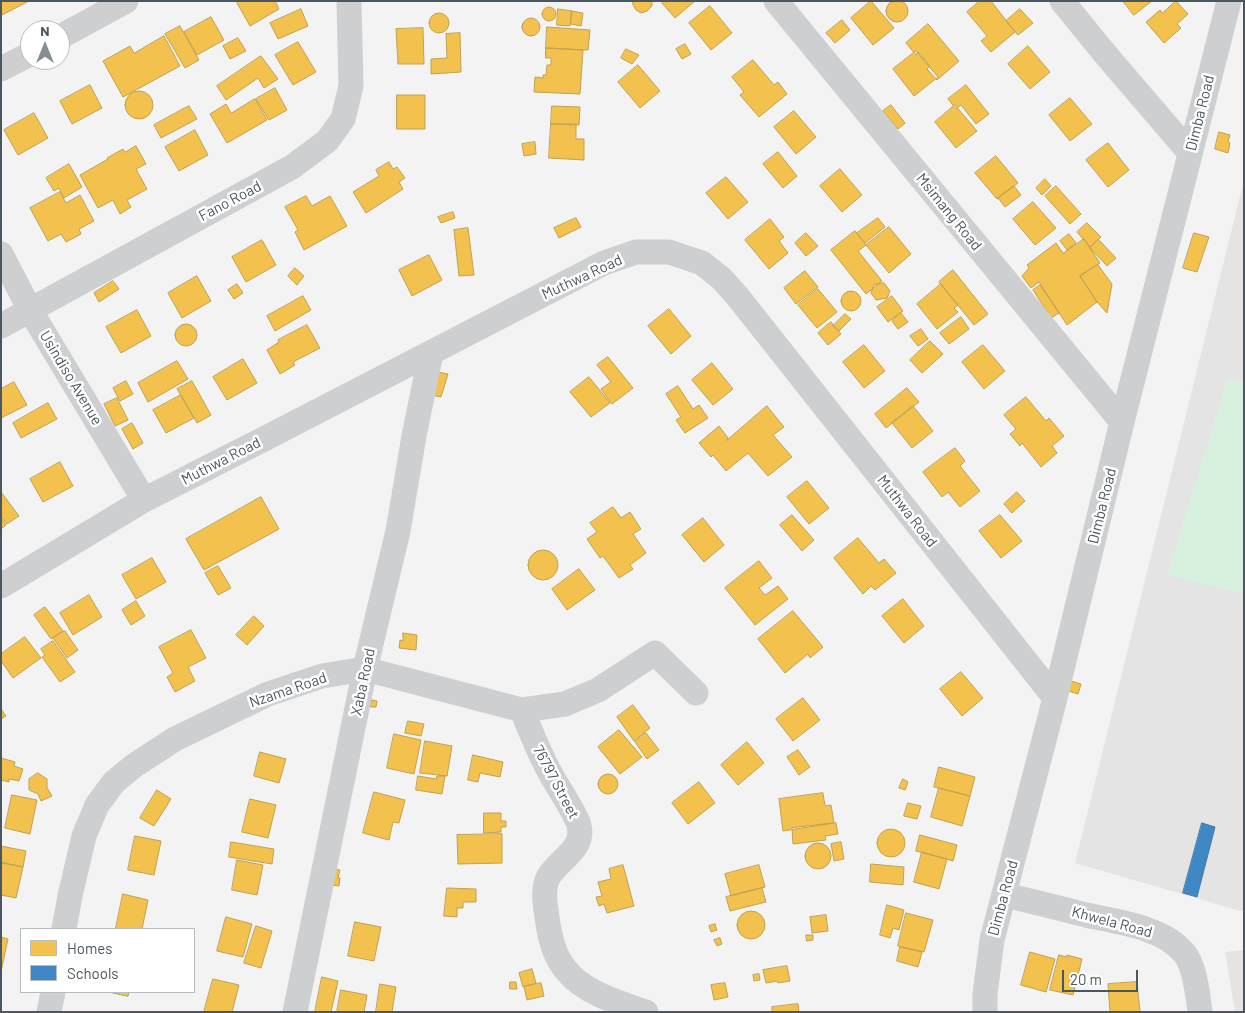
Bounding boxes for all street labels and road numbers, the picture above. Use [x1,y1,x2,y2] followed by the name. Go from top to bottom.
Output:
[1182,73,1218,153] street label: Dimba Road
[912,170,986,254] street label: Msimang Road
[196,177,264,225] street label: Fano Road
[539,251,625,303] street label: Muthwa Road
[36,328,106,428] street label: Usindiso Avenue
[178,433,264,489] street label: Muthwa Road
[1084,466,1120,546] street label: Dimba Road
[873,471,941,551] street label: Muthwa Road
[347,647,379,717] street label: Xaba Road
[247,668,329,712] street label: Nzama Road
[529,742,583,822] street label: 76797 Street
[984,858,1022,938] street label: Dimba Road
[1070,903,1154,941] street label: Khwela Road

